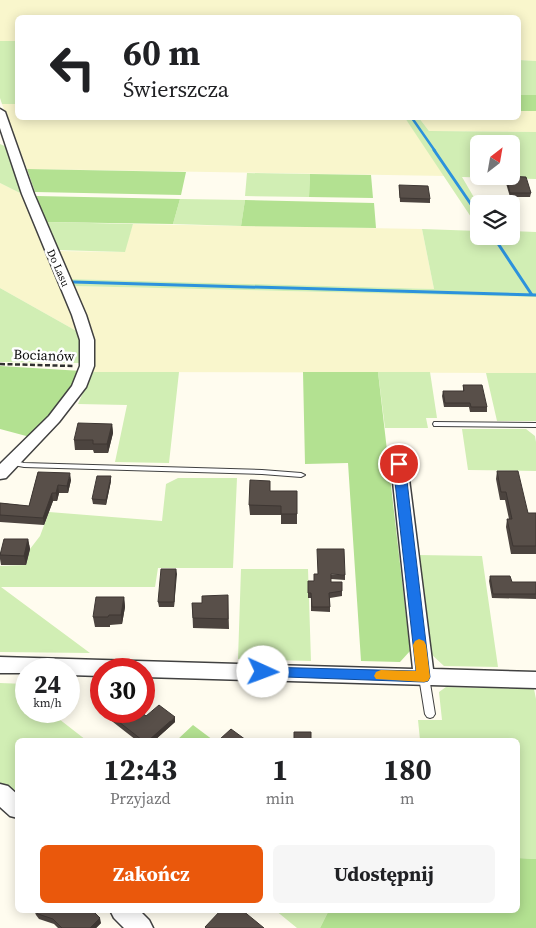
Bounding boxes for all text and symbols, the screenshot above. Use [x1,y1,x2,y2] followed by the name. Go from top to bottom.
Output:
[123,29,200,77] text: 60 m
[40,35,105,100] icon: left
[123,74,229,104] text: Świerszcza
[470,135,520,185] north arrow
[470,135,520,245] map controls
[470,195,520,245] button: layers
[43,247,73,290] street label: Do Lasu
[13,344,75,366] street label: Bocianów
[378,443,420,485] pin
[385,450,413,478] icon: arrive
[236,645,288,697] position arrow
[90,658,155,723] speed limit sign: 30
[34,667,61,701] text: 24
[33,695,62,711] text: km/h
[103,749,177,790] text: 12:43
[272,749,288,790] text: 1
[383,749,432,790] text: 180
[110,787,171,809] text: Przyjazd
[266,787,295,809] text: min
[400,787,414,809] text: m
[40,845,263,903] button: Zakończ
[273,845,495,903] button: Udostępnij

